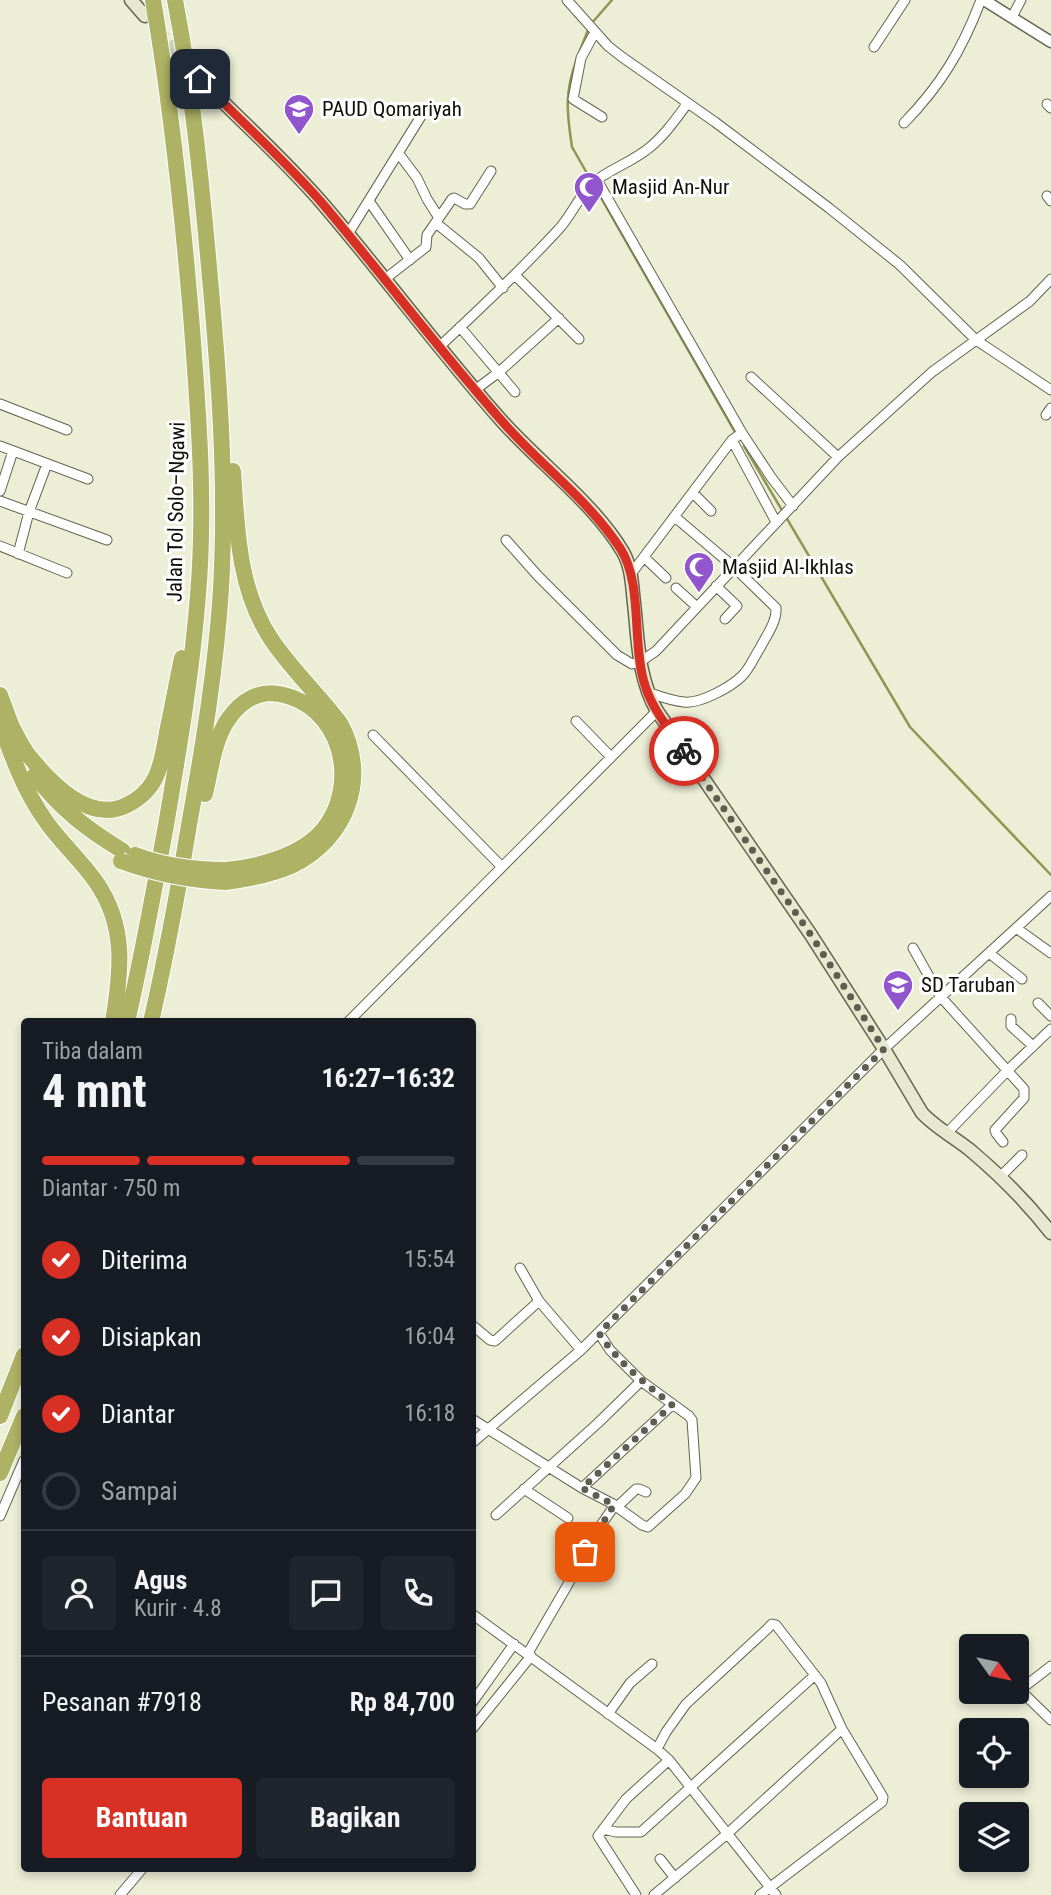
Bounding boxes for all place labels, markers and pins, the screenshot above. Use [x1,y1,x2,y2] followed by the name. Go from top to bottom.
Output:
[170,49,230,109] pin
[282,92,316,136] school or university icon: PAUD Qomariyah
[322,97,462,121] place label: PAUD Qomariyah
[572,170,606,214] mosque icon: Masjid An-Nur
[612,175,729,199] place label: Masjid An-Nur
[682,550,716,594] mosque icon: Masjid Al-Ikhlas
[722,555,854,579] place label: Masjid Al-Ikhlas
[881,968,915,1012] school or university icon: SD Taruban
[921,973,1015,997] place label: SD Taruban
[555,1522,615,1582] pin

